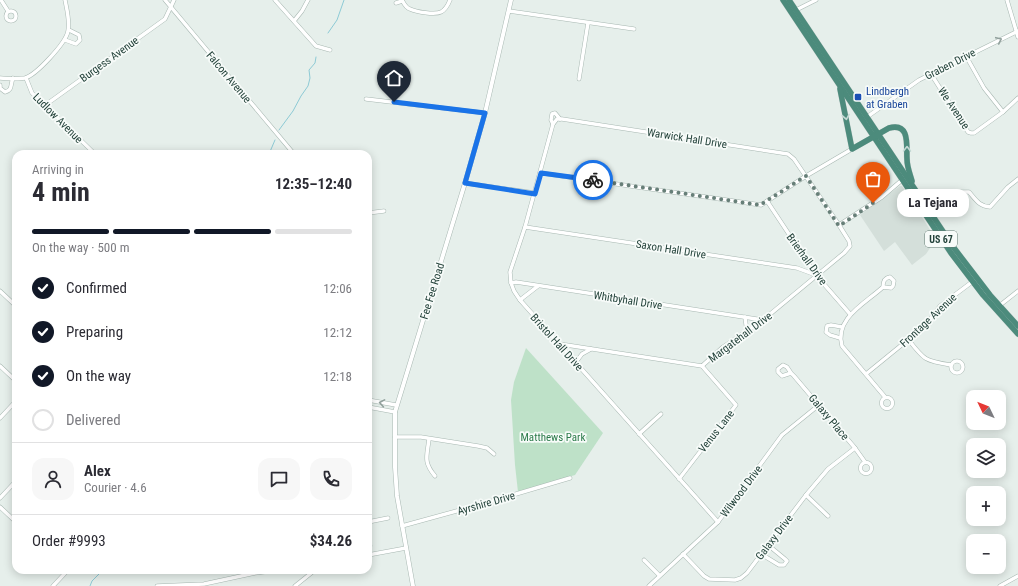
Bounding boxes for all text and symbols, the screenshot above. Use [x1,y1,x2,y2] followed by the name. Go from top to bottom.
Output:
[77,34,141,85] street label: Burgess Avenue
[995,37,1002,45] one-way arrow
[923,46,978,83] street label: Graben Drive
[203,49,254,106] street label: Falcon Avenue
[377,61,411,102] pin
[383,67,405,89] icon: home
[866,85,909,111] place label: Lindbergh at Graben
[935,85,972,132] street label: We Avenue
[30,91,85,146] street label: Ludlow Avenue
[853,92,863,102] marker: Lindbergh at Graben
[842,114,850,120] one-way arrow
[646,126,728,151] street label: Warwick Hall Drive
[903,146,911,152] one-way arrow
[573,160,613,200] courier
[32,162,84,177] text: Arriving in
[856,162,890,203] pin
[862,168,884,190] icon: bag
[582,169,604,191] icon: bike
[275,175,352,193] text: 12:35–12:40
[32,177,90,207] text: 4 min
[897,189,969,217] callout: La Tejana
[908,195,958,210] text: La Tejana
[784,231,830,288] street label: Brierhall Drive
[925,231,957,247] road number: US 67
[635,238,707,261] street label: Saxon Hall Drive
[32,240,129,255] text: On the way · 500 m
[418,261,447,321] street label: Fee Fee Road
[32,277,54,299] icon: check
[66,279,127,297] text: Confirmed
[323,281,352,296] text: 12:06
[593,289,663,312] street label: Whitbyhall Drive
[897,291,959,350] street label: Frontage Avenue
[706,309,775,365] street label: Margatehall Drive
[528,311,586,374] street label: Bristol Hall Drive
[32,321,54,343] icon: check
[66,323,123,341] text: Preparing
[323,325,352,340] text: 12:12
[32,365,54,387] icon: check
[66,367,131,385] text: On the way
[323,369,352,384] text: 12:18
[966,390,1006,430] north arrow
[966,390,1006,574] map controls
[806,392,851,443] street label: Galaxy Place
[379,399,385,407] one-way arrow
[696,408,737,455] street label: Venus Lane
[66,411,121,429] text: Delivered
[521,431,585,444] park label: Matthews Park
[966,438,1006,478] button: layers
[32,458,74,500] button: person
[258,458,300,500] button: chat
[310,458,352,500] button: phone
[84,462,111,480] text: Alex
[718,463,765,520] street label: Wilwood Drive
[84,480,147,495] text: Courier · 4.6
[966,486,1006,526] button: +
[456,489,517,518] street label: Ayrshire Drive
[753,512,796,563] street label: Galaxy Drive
[32,532,106,550] text: Order #9993
[310,532,352,550] text: $34.26
[966,534,1006,574] button: −

